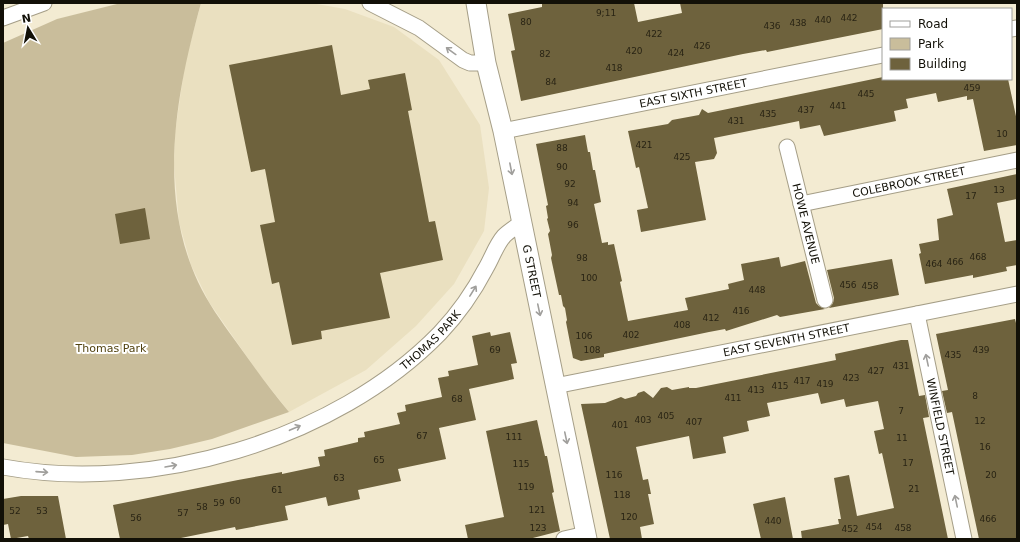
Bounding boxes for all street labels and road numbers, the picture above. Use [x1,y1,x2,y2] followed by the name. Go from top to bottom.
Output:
[638,76,749,110] street label: EAST SIXTH STREET
[851,164,967,200] street label: COLEBROOK STREET
[790,182,822,265] street label: HOWE AVENUE
[520,243,544,299] street label: G STREET
[397,307,464,373] street label: THOMAS PARK
[722,321,851,359] street label: EAST SEVENTH STREET
[924,377,957,477] street label: WINFIELD STREET

